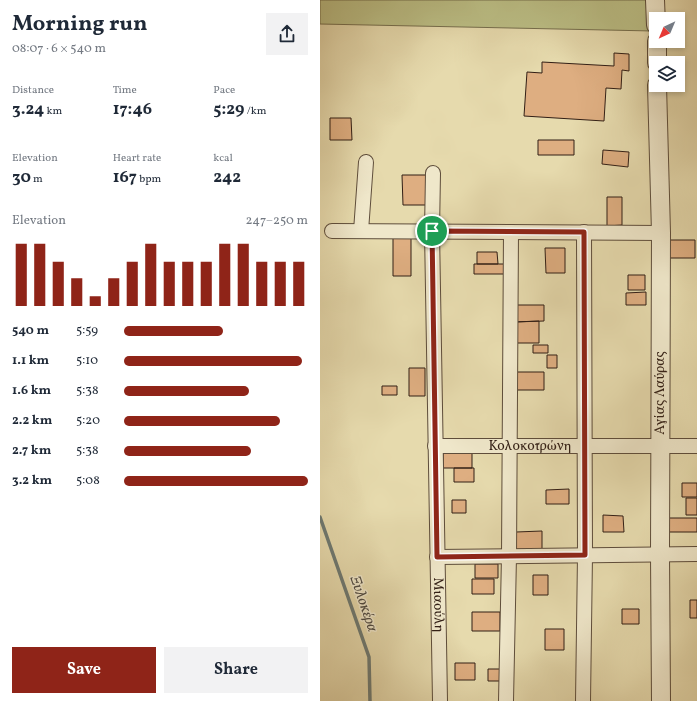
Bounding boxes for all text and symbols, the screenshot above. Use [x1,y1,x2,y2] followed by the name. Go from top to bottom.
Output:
[12,9,147,40] text: Morning run
[649,12,685,48] north arrow
[649,12,685,92] map controls
[266,13,308,55] button: share
[12,40,106,58] text: 08:07 · 6 × 540 m
[649,56,685,92] button: layers
[12,83,54,98] text: Distance
[113,83,137,98] text: Time
[213,83,235,98] text: Pace
[12,98,44,121] text: 3.24
[113,98,152,121] text: 17:46
[213,98,244,121] text: 5:29
[44,104,62,119] text: km
[244,104,266,119] text: /km
[12,151,58,166] text: Elevation
[113,151,161,166] text: Heart rate
[213,151,233,166] text: kcal
[12,166,31,189] text: 30
[113,166,137,189] text: 167
[213,166,241,189] text: 242
[31,172,43,187] text: m
[137,172,161,187] text: bpm
[12,212,66,230] text: Elevation
[246,212,308,230] text: 247–250 m
[415,214,449,248] pin
[421,220,443,242] icon: arrive
[12,322,49,340] text: 540 m
[76,322,98,340] text: 5:59
[651,351,670,435] street label: Αγίας Λαύρας
[12,352,49,370] text: 1.1 km
[76,352,98,370] text: 5:10
[12,382,51,400] text: 1.6 km
[76,382,99,400] text: 5:38
[12,412,52,430] text: 2.2 km
[76,412,100,430] text: 5:20
[488,437,572,456] street label: Κολοκοτρώνη
[12,442,51,460] text: 2.7 km
[76,442,99,460] text: 5:38
[12,472,52,490] text: 3.2 km
[76,472,100,490] text: 5:08
[344,573,382,635] water label: Ξυλοκέρα
[428,577,448,633] street label: Μιαούλη
[12,647,156,693] button: Save
[164,647,308,693] button: Share

